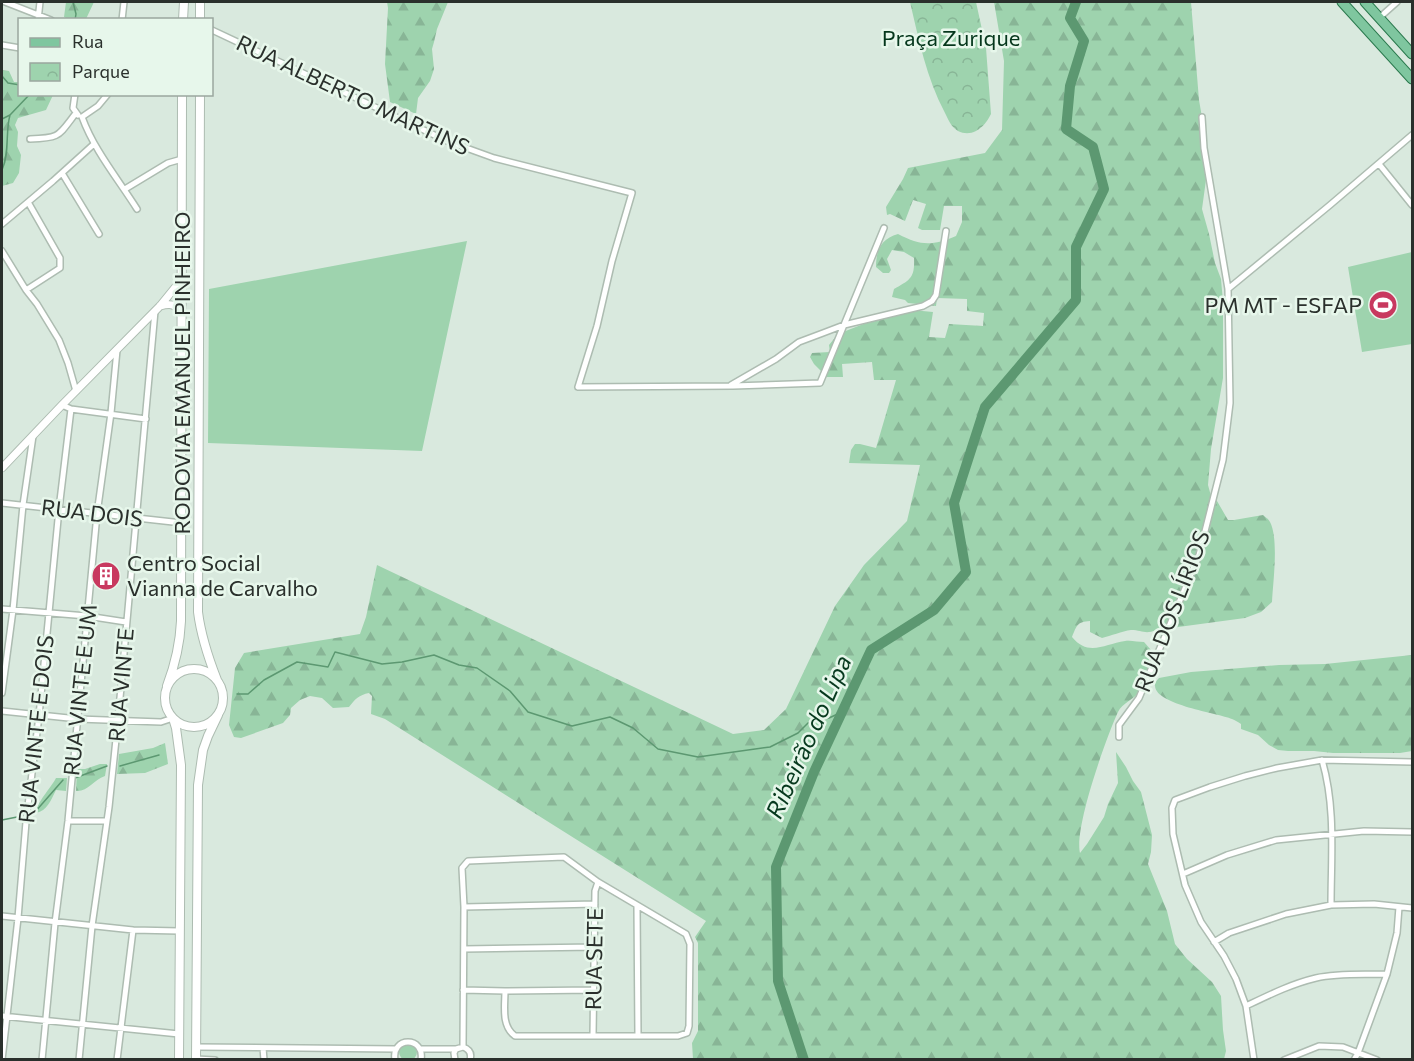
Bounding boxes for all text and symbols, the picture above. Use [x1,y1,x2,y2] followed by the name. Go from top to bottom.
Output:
[18,18,213,96] legend
[882,24,1020,51] park label: Praça Zurique
[232,29,474,161] street label: RUA ALBERTO MARTINS
[72,30,103,52] text: Rua
[72,60,130,82] text: Parque
[168,211,195,535] street label: RODOVIA EMANUEL PINHEIRO
[1367,289,1399,321] sports icon: PM MT - ESFAP
[1204,291,1362,318] place label: PM MT - ESFAP
[40,493,145,532] street label: RUA DOIS
[1128,526,1215,695] street label: RUA DOS LÍRIOS
[127,549,318,601] place label: Centro Social Vianna de Carvalho
[90,560,122,592] building icon: Centro Social Vianna de Carvalho
[57,603,102,777] street label: RUA VINTE E UM
[102,627,139,743] street label: RUA VINTE
[12,634,59,824] street label: RUA VINTE E DOIS
[759,650,857,822] water label: Ribeirão do Lipa
[579,908,608,1010] street label: RUA SETE

